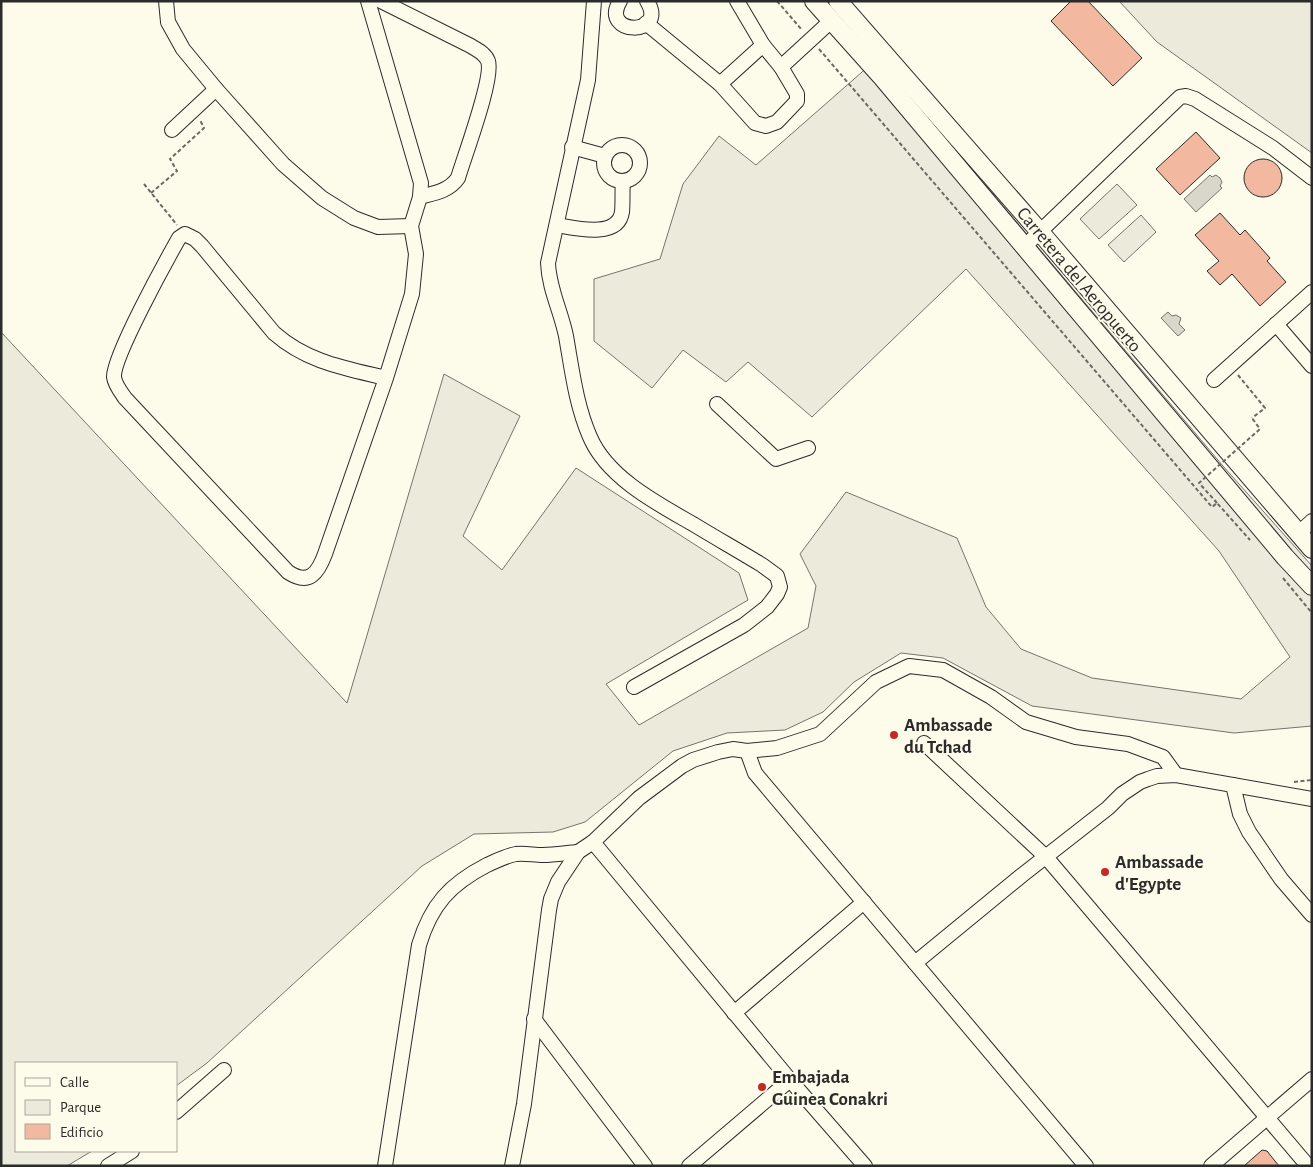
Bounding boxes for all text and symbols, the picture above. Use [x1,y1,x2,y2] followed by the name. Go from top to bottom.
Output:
[1013,204,1145,356] street label: Carretera del Aeropuerto
[904,716,992,757] place label: Ambassade du Tchad
[888,729,900,741] marker: Ambassade du Tchad
[1115,853,1203,894] place label: Ambassade d'Egypte
[1099,866,1111,878] marker: Ambassade d'Egypte
[15,1062,178,1152] legend
[772,1068,888,1109] place label: Embajada Guinea Conakri
[60,1075,89,1090] text: Calle
[756,1081,768,1093] marker: Embajada Guinea Conakri
[60,1100,101,1115] text: Parque
[60,1125,103,1140] text: Edificio

